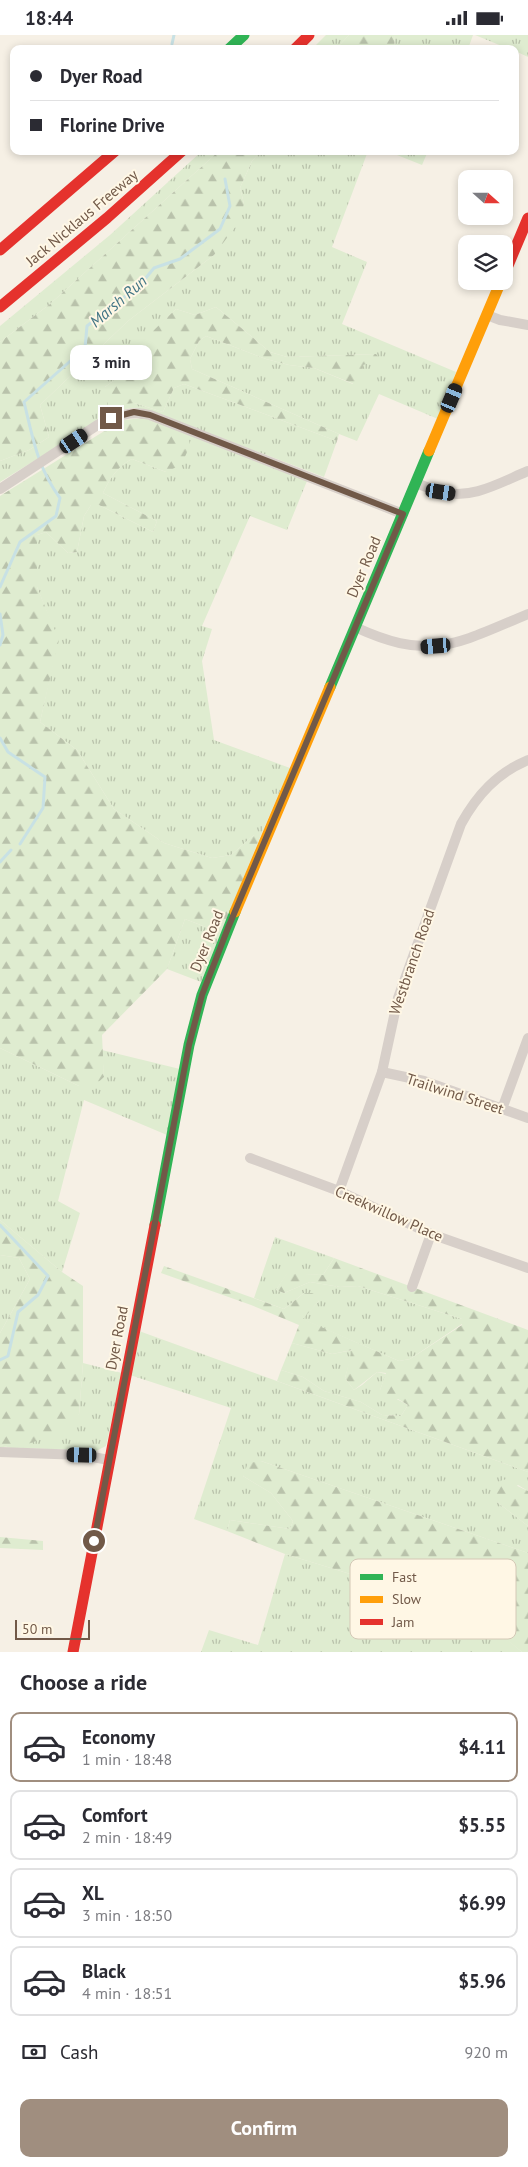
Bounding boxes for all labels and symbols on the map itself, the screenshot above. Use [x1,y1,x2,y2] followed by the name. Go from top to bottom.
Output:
[21,165,142,271] street label: Jack Nicklaus Freeway
[458,170,512,225] north arrow
[85,271,151,331] water label: Marsh Run
[70,345,152,381] callout: 3 min
[439,381,464,415] car
[100,407,122,429] route end
[57,426,90,456] car
[425,482,456,502] car
[342,533,385,600] street label: Dyer Road
[420,637,451,655] car
[186,907,227,974] street label: Dyer Road
[385,907,438,1017] street label: Westbranch Road
[404,1069,506,1118] street label: Trailwind Street
[332,1181,446,1246] street label: Creekwillow Place
[101,1304,132,1372] street label: Dyer Road
[66,1447,97,1463] car
[83,1530,105,1552] route start
[350,1559,516,1639] legend
[392,1568,417,1586] text: Fast
[392,1590,422,1608] text: Slow
[391,1613,414,1631] text: Jam
[15,1617,90,1640] scale bar

